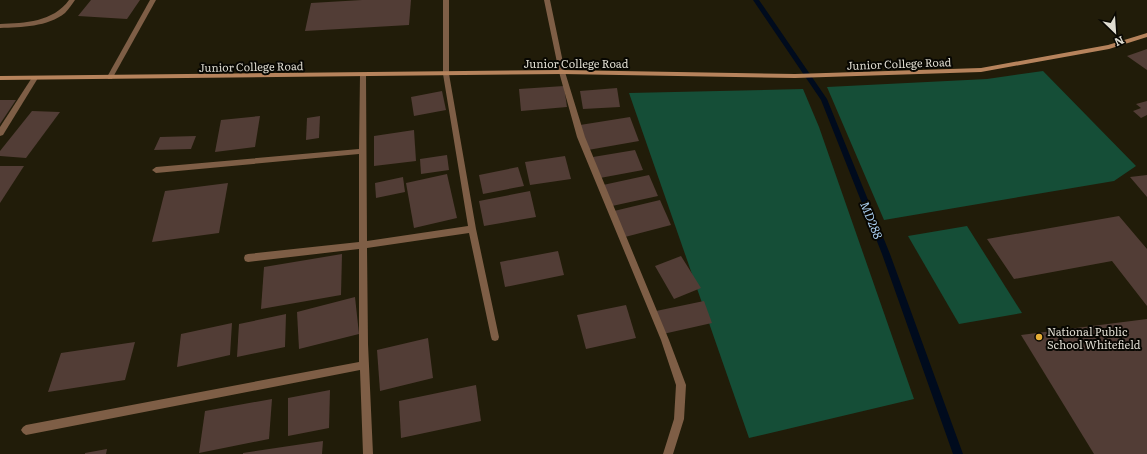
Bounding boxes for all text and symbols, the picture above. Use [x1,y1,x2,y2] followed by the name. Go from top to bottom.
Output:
[1095,12,1135,52] north arrow
[1112,33,1127,51] text: N
[846,53,952,73] street label: Junior College Road
[524,55,629,71] street label: Junior College Road
[198,57,304,75] street label: Junior College Road
[856,199,888,242] water label: MD288
[1047,323,1141,352] place label: National Public School Whitefield
[1034,332,1044,342] marker: National Public School Whitefield

